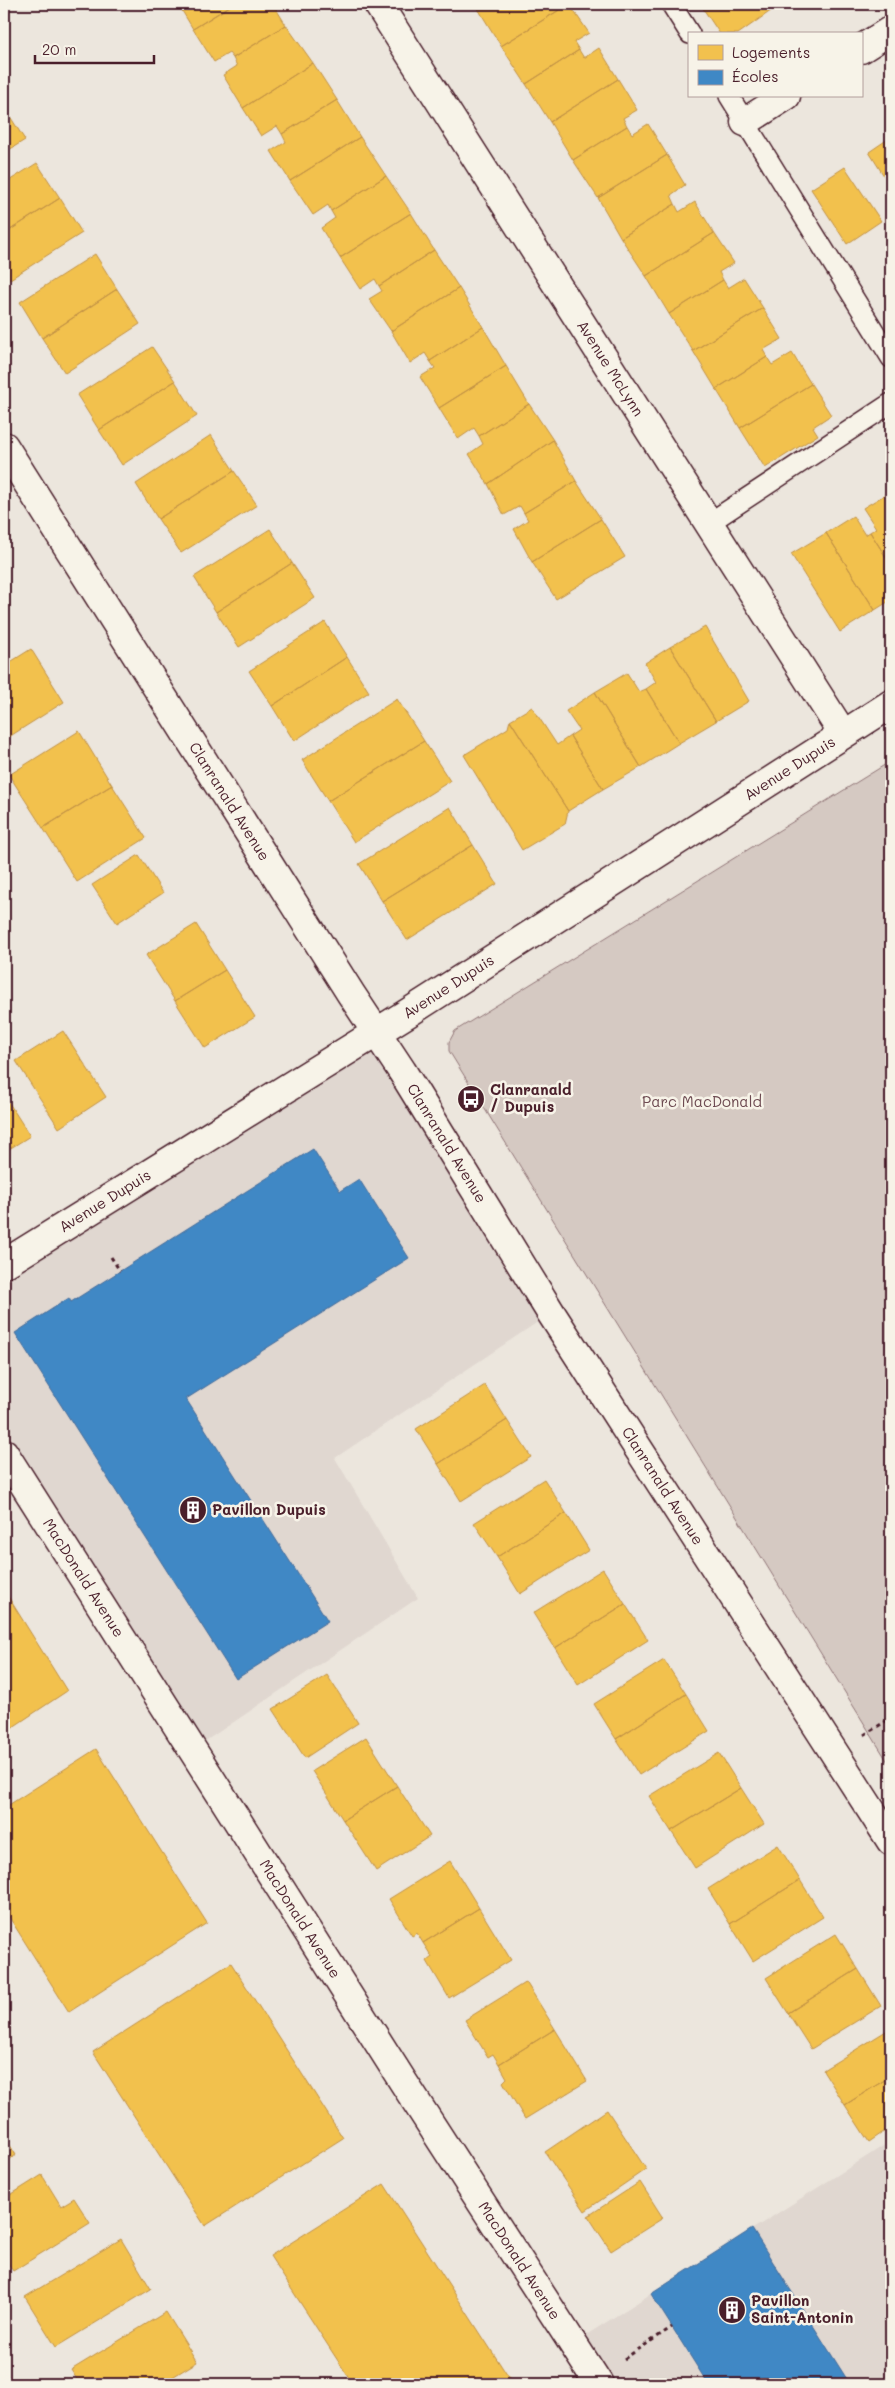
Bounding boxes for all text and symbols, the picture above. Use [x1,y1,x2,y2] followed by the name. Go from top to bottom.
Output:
[35,32,154,64] scale bar
[688,32,862,98] legend
[42,39,76,59] text: 20 m
[732,42,810,62] text: Logements
[732,66,779,86] text: Écoles
[573,316,649,420] street label: Avenue McLynn
[740,731,839,804] street label: Avenue Dupuis
[185,738,275,864] street label: Clanranald Avenue
[399,949,498,1023] street label: Avenue Dupuis
[403,1079,492,1206] street label: Clanranald Avenue
[490,1079,572,1116] place label: Clanranald / Dupuis
[456,1084,486,1114] bus stop icon: Clanranald / Dupuis
[642,1091,762,1111] park label: Parc MacDonald
[55,1164,154,1236] street label: Avenue Dupuis
[618,1423,709,1548] street label: Clanranald Avenue
[178,1495,208,1525] building icon: Pavillon Dupuis
[212,1499,326,1519] place label: Pavillon Dupuis
[39,1514,129,1641] street label: MacDonald Avenue
[256,1855,346,1982] street label: MacDonald Avenue
[474,2197,566,2323] street label: MacDonald Avenue
[751,2290,853,2327] place label: Pavillon Saint-Antonin
[717,2295,747,2325] building icon: Pavillon Saint-Antonin

